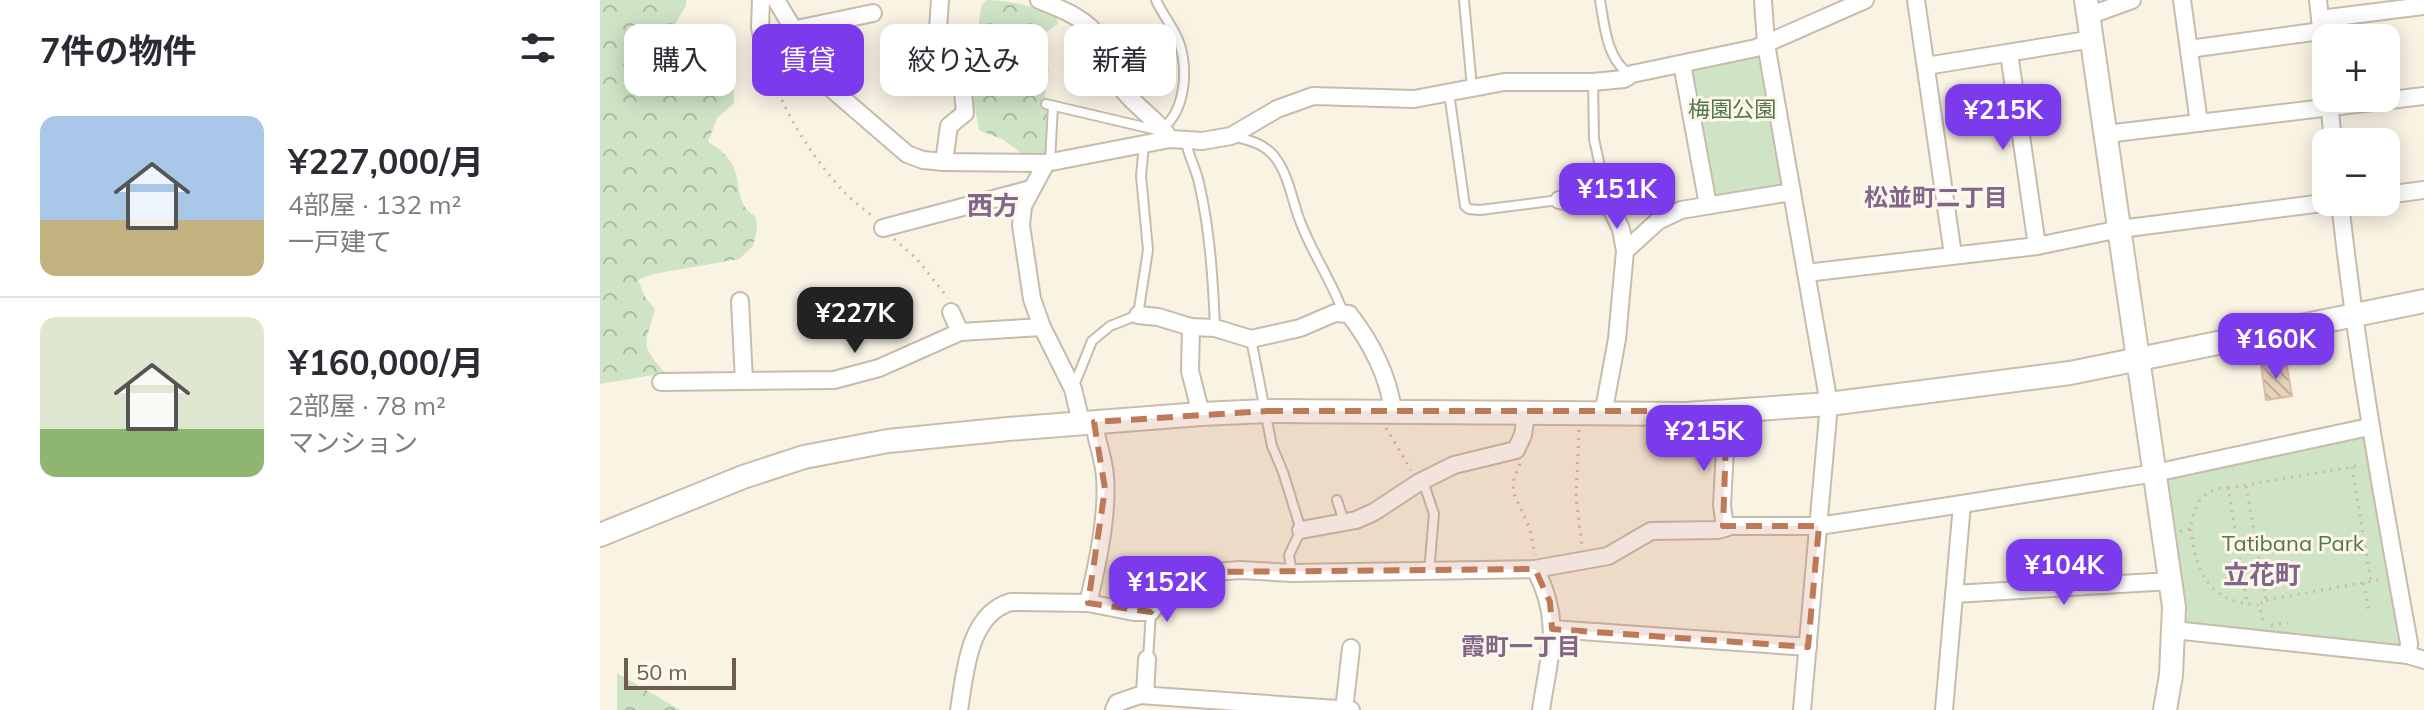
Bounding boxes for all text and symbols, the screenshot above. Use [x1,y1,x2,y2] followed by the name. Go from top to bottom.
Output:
[624,24,736,96] chip: 購入
[752,24,864,96] chip: 賃貸
[880,24,1048,96] chip: 絞り込み
[1064,24,1176,96] chip: 新着
[2312,24,2400,216] map controls
[2312,24,2400,112] button: +
[516,26,560,70] icon: filters
[40,29,196,72] text: 7件の物件
[1947,84,2059,152] pin: ¥215K
[1963,93,2043,126] text: ¥215K
[1688,95,1776,123] park label: 梅園公園
[2312,128,2400,216] button: −
[288,140,484,183] text: ¥227,000/月
[104,148,200,244] icon: home
[1561,163,1673,231] pin: ¥151K
[1577,172,1657,205] text: ¥151K
[1864,182,2008,212] district label: 松並町二丁目
[288,188,461,221] text: 4部屋 · 132 m²
[967,189,1019,222] district label: 西方
[288,225,392,258] text: 一戸建て
[799,287,911,355] pin: ¥227K
[815,296,895,329] text: ¥227K
[2220,313,2332,381] pin: ¥160K
[2236,322,2316,355] text: ¥160K
[288,341,484,384] text: ¥160,000/月
[104,349,200,445] icon: home
[288,389,446,422] text: 2部屋 · 78 m²
[1648,405,1760,473] pin: ¥215K
[1664,414,1744,447] text: ¥215K
[288,426,418,459] text: マンション
[2222,529,2365,557] park label: Tatibana Park
[2008,539,2120,607] pin: ¥104K
[2024,548,2104,581] text: ¥104K
[1111,556,1223,624] pin: ¥152K
[2223,558,2301,591] district label: 立花町
[1127,565,1207,598] text: ¥152K
[1461,631,1581,661] district label: 霞町一丁目
[624,654,736,690] scale bar
[636,658,687,686] text: 50 m

